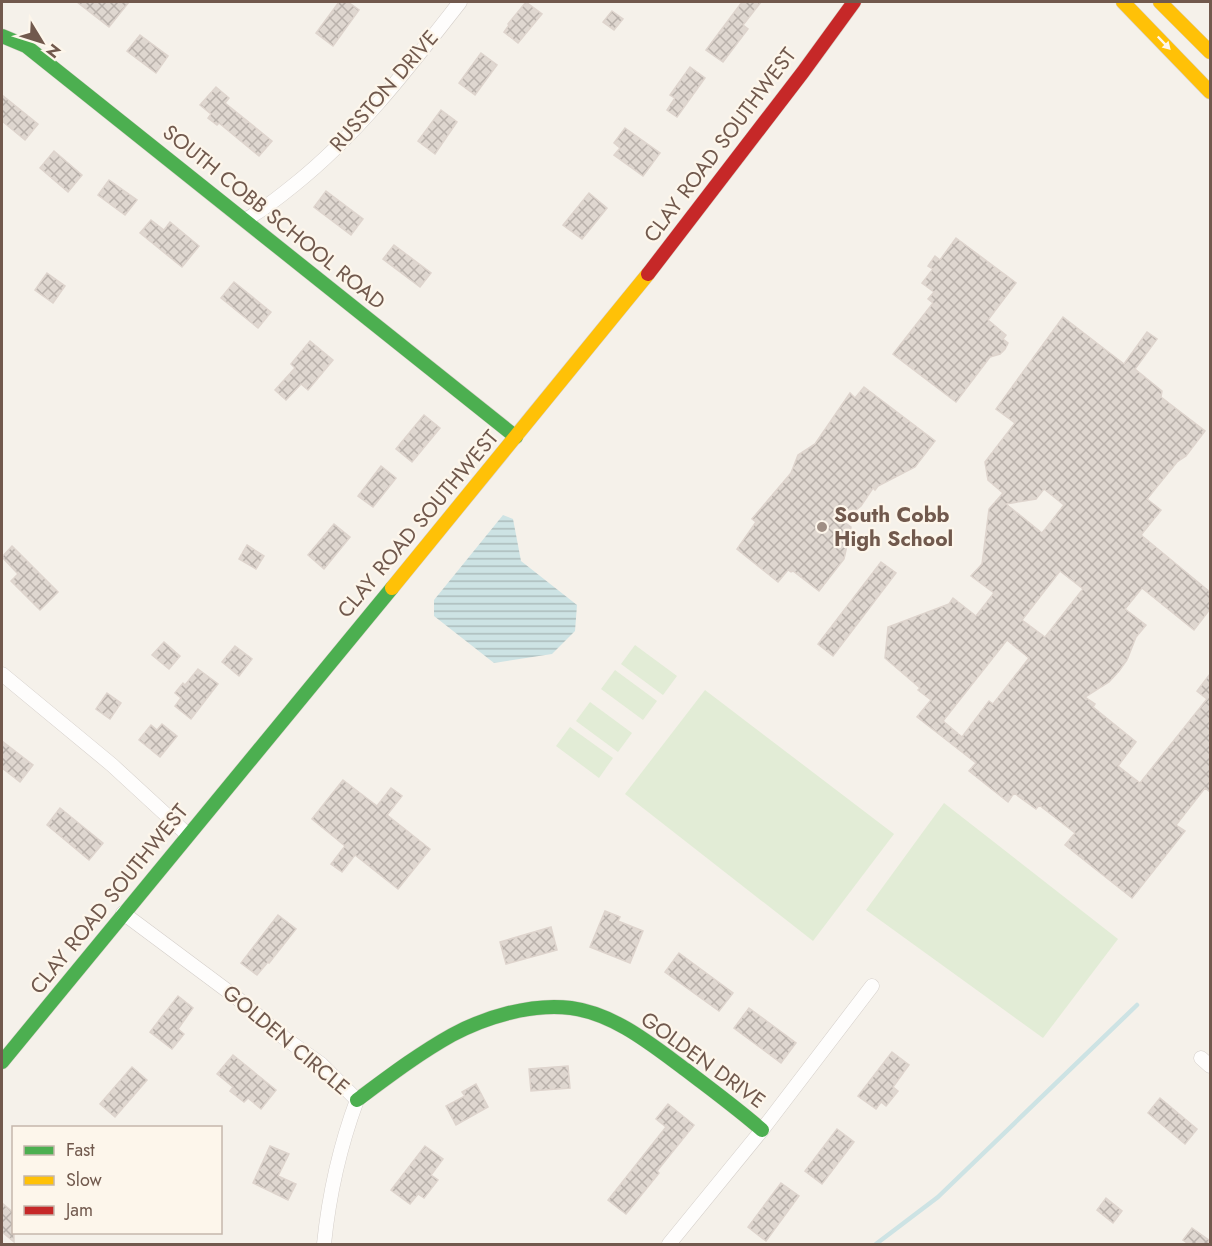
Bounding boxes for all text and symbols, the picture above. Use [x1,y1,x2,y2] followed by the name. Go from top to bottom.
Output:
[12,12,72,72] north arrow
[323,24,445,158] street label: RUSSTON DRIVE
[1157,36,1171,51] one-way arrow
[40,39,66,63] text: N
[637,41,803,249] street label: CLAY ROAD SOUTHWEST
[156,118,392,316] street label: SOUTH COBB SCHOOL ROAD
[330,424,506,624] street label: CLAY ROAD SOUTHWEST
[834,500,953,554] place label: South Cobb High School
[815,520,829,534] marker: South Cobb High School
[23,797,195,1000] street label: CLAY ROAD SOUTHWEST
[216,978,356,1102] street label: GOLDEN CIRCLE
[635,1005,771,1115] street label: GOLDEN DRIVE
[12,1126,222,1234] legend
[66,1137,95,1163] text: Fast
[66,1167,103,1193] text: Slow
[64,1197,93,1223] text: Jam

